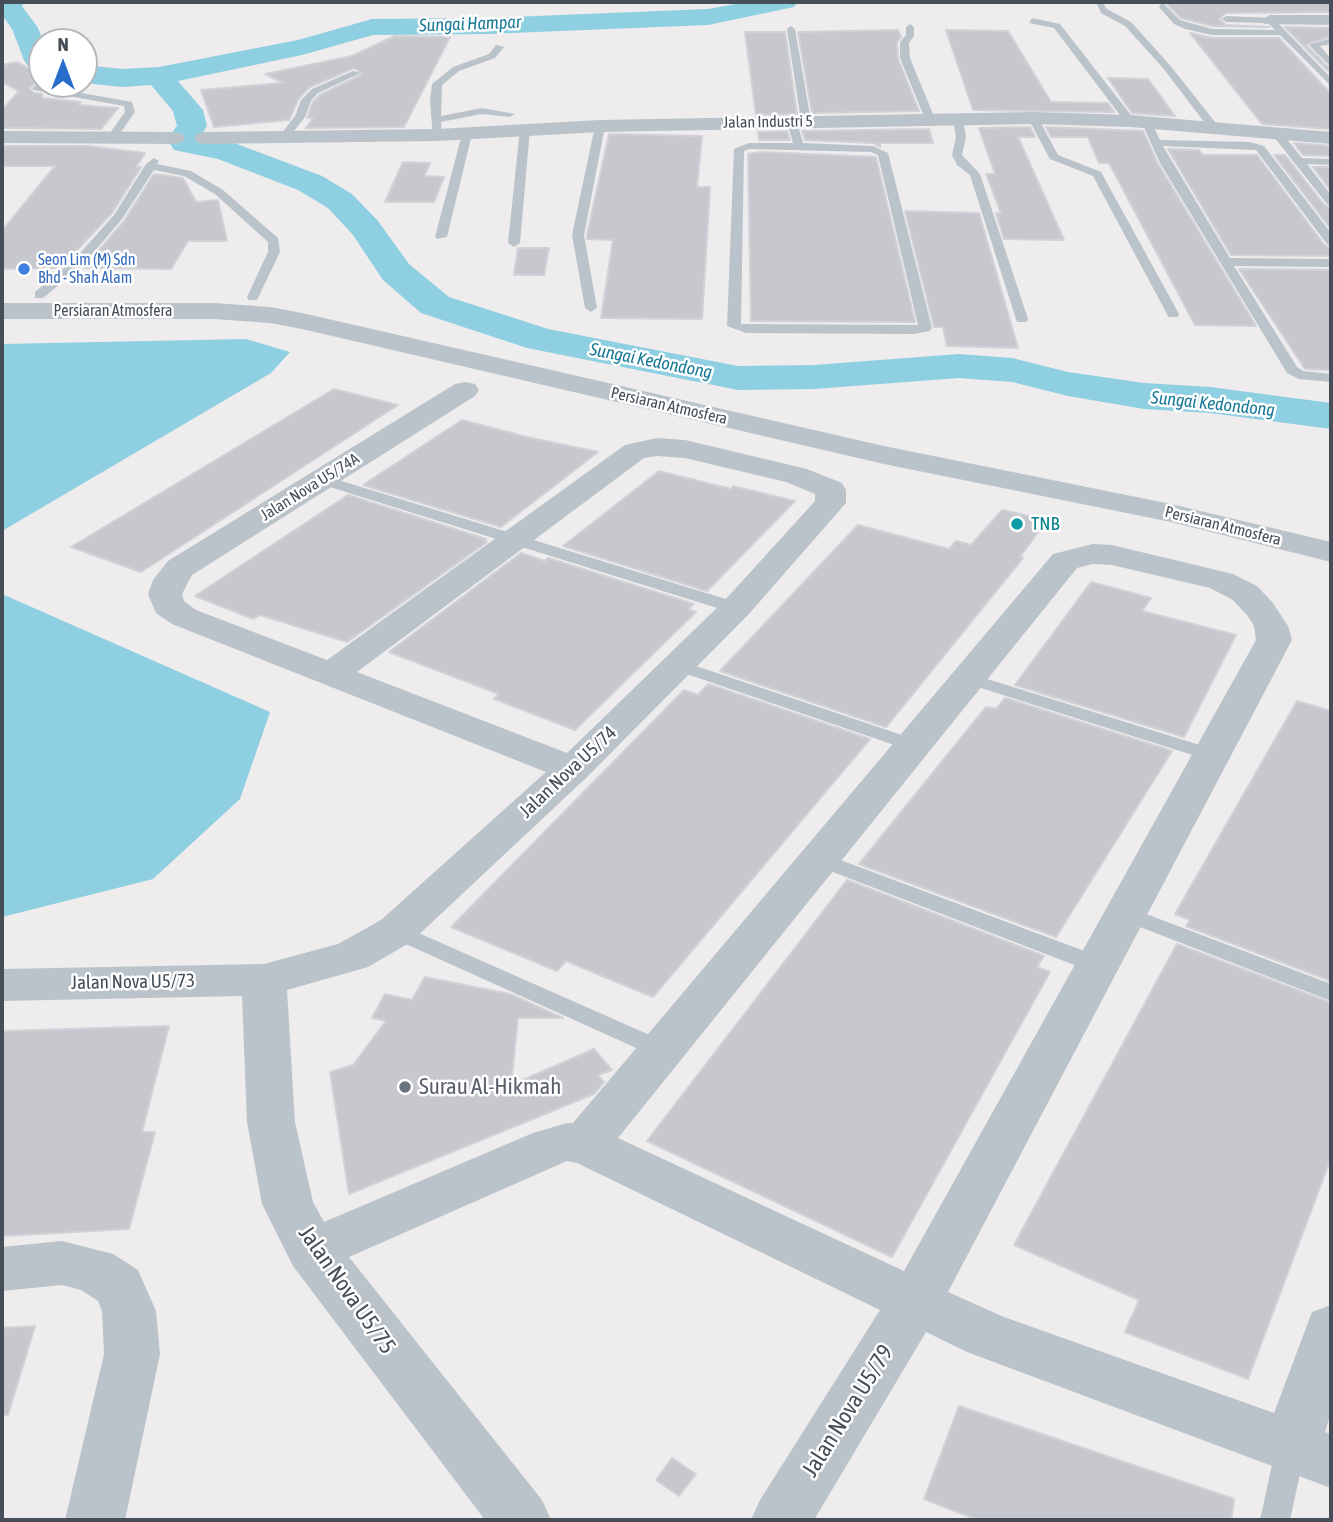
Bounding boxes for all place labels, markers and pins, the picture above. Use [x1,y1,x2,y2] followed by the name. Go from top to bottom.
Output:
[38,250,136,288] place label: Seon Lim (M) Sdn Bhd - Shah Alam
[16,261,32,277] marker: Seon Lim (M) Sdn Bhd - Shah Alam
[1031,513,1060,535] place label: TNB
[1009,516,1025,532] marker: TNB
[419,1073,561,1101] place label: Surau Al-Hikmah
[397,1079,413,1095] marker: Surau Al-Hikmah

